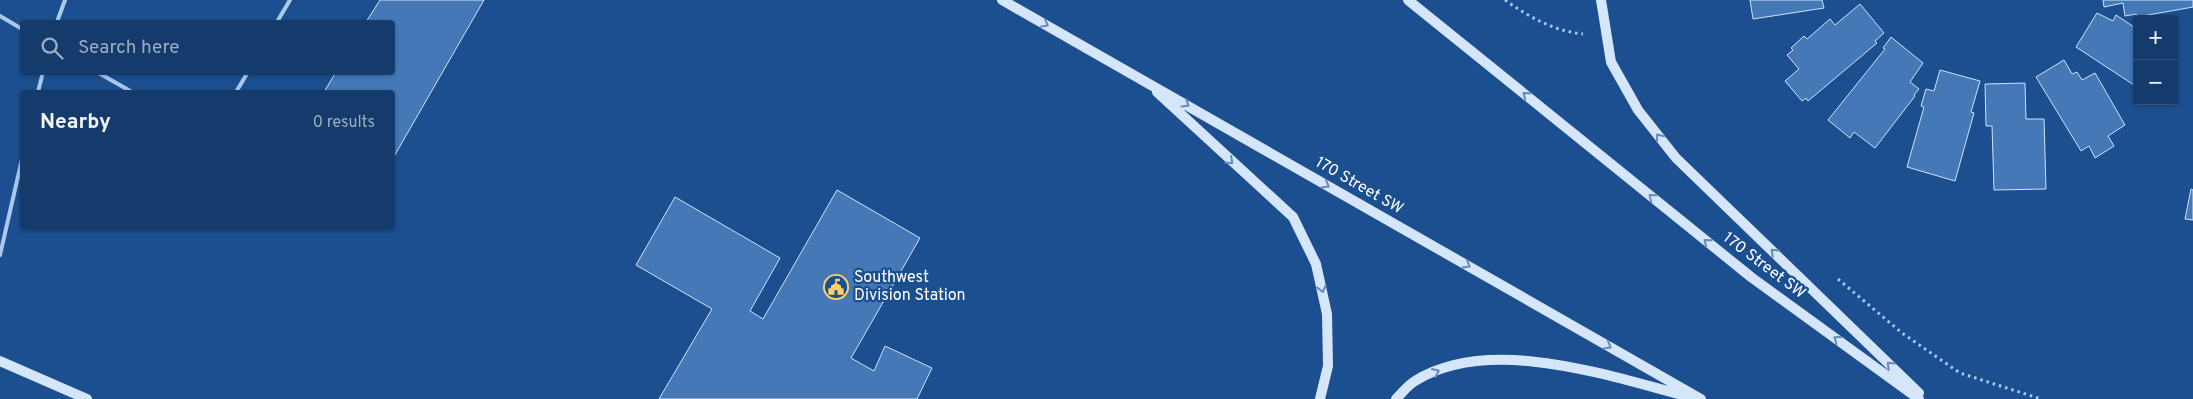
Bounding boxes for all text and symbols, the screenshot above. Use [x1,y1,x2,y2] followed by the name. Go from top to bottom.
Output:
[2133,15,2178,105] map controls
[2133,15,2178,60] button: +
[1039,18,1048,28] one-way arrow
[20,20,395,75] search box
[38,34,66,62] icon: search
[78,36,180,60] text: Search here
[2133,60,2178,105] button: −
[1523,93,1532,101] one-way arrow
[1180,97,1189,107] one-way arrow
[40,109,111,136] text: Nearby
[313,113,375,133] text: 0 results
[1657,134,1665,143] one-way arrow
[1311,153,1407,219] street label: 170 Street SW
[1224,155,1233,164] one-way arrow
[1321,178,1330,188] one-way arrow
[1649,194,1658,203] one-way arrow
[1719,228,1809,304] street label: 170 Street SW
[1704,239,1713,247] one-way arrow
[1770,249,1779,258] one-way arrow
[1462,259,1471,269] one-way arrow
[854,268,966,306] place label: Southwest Division Station
[823,274,849,300] public building icon: Southwest Division Station
[1316,284,1327,293] one-way arrow
[1834,337,1843,345] one-way arrow
[1603,340,1612,350] one-way arrow
[1887,362,1896,371] one-way arrow
[1431,367,1440,378] one-way arrow

